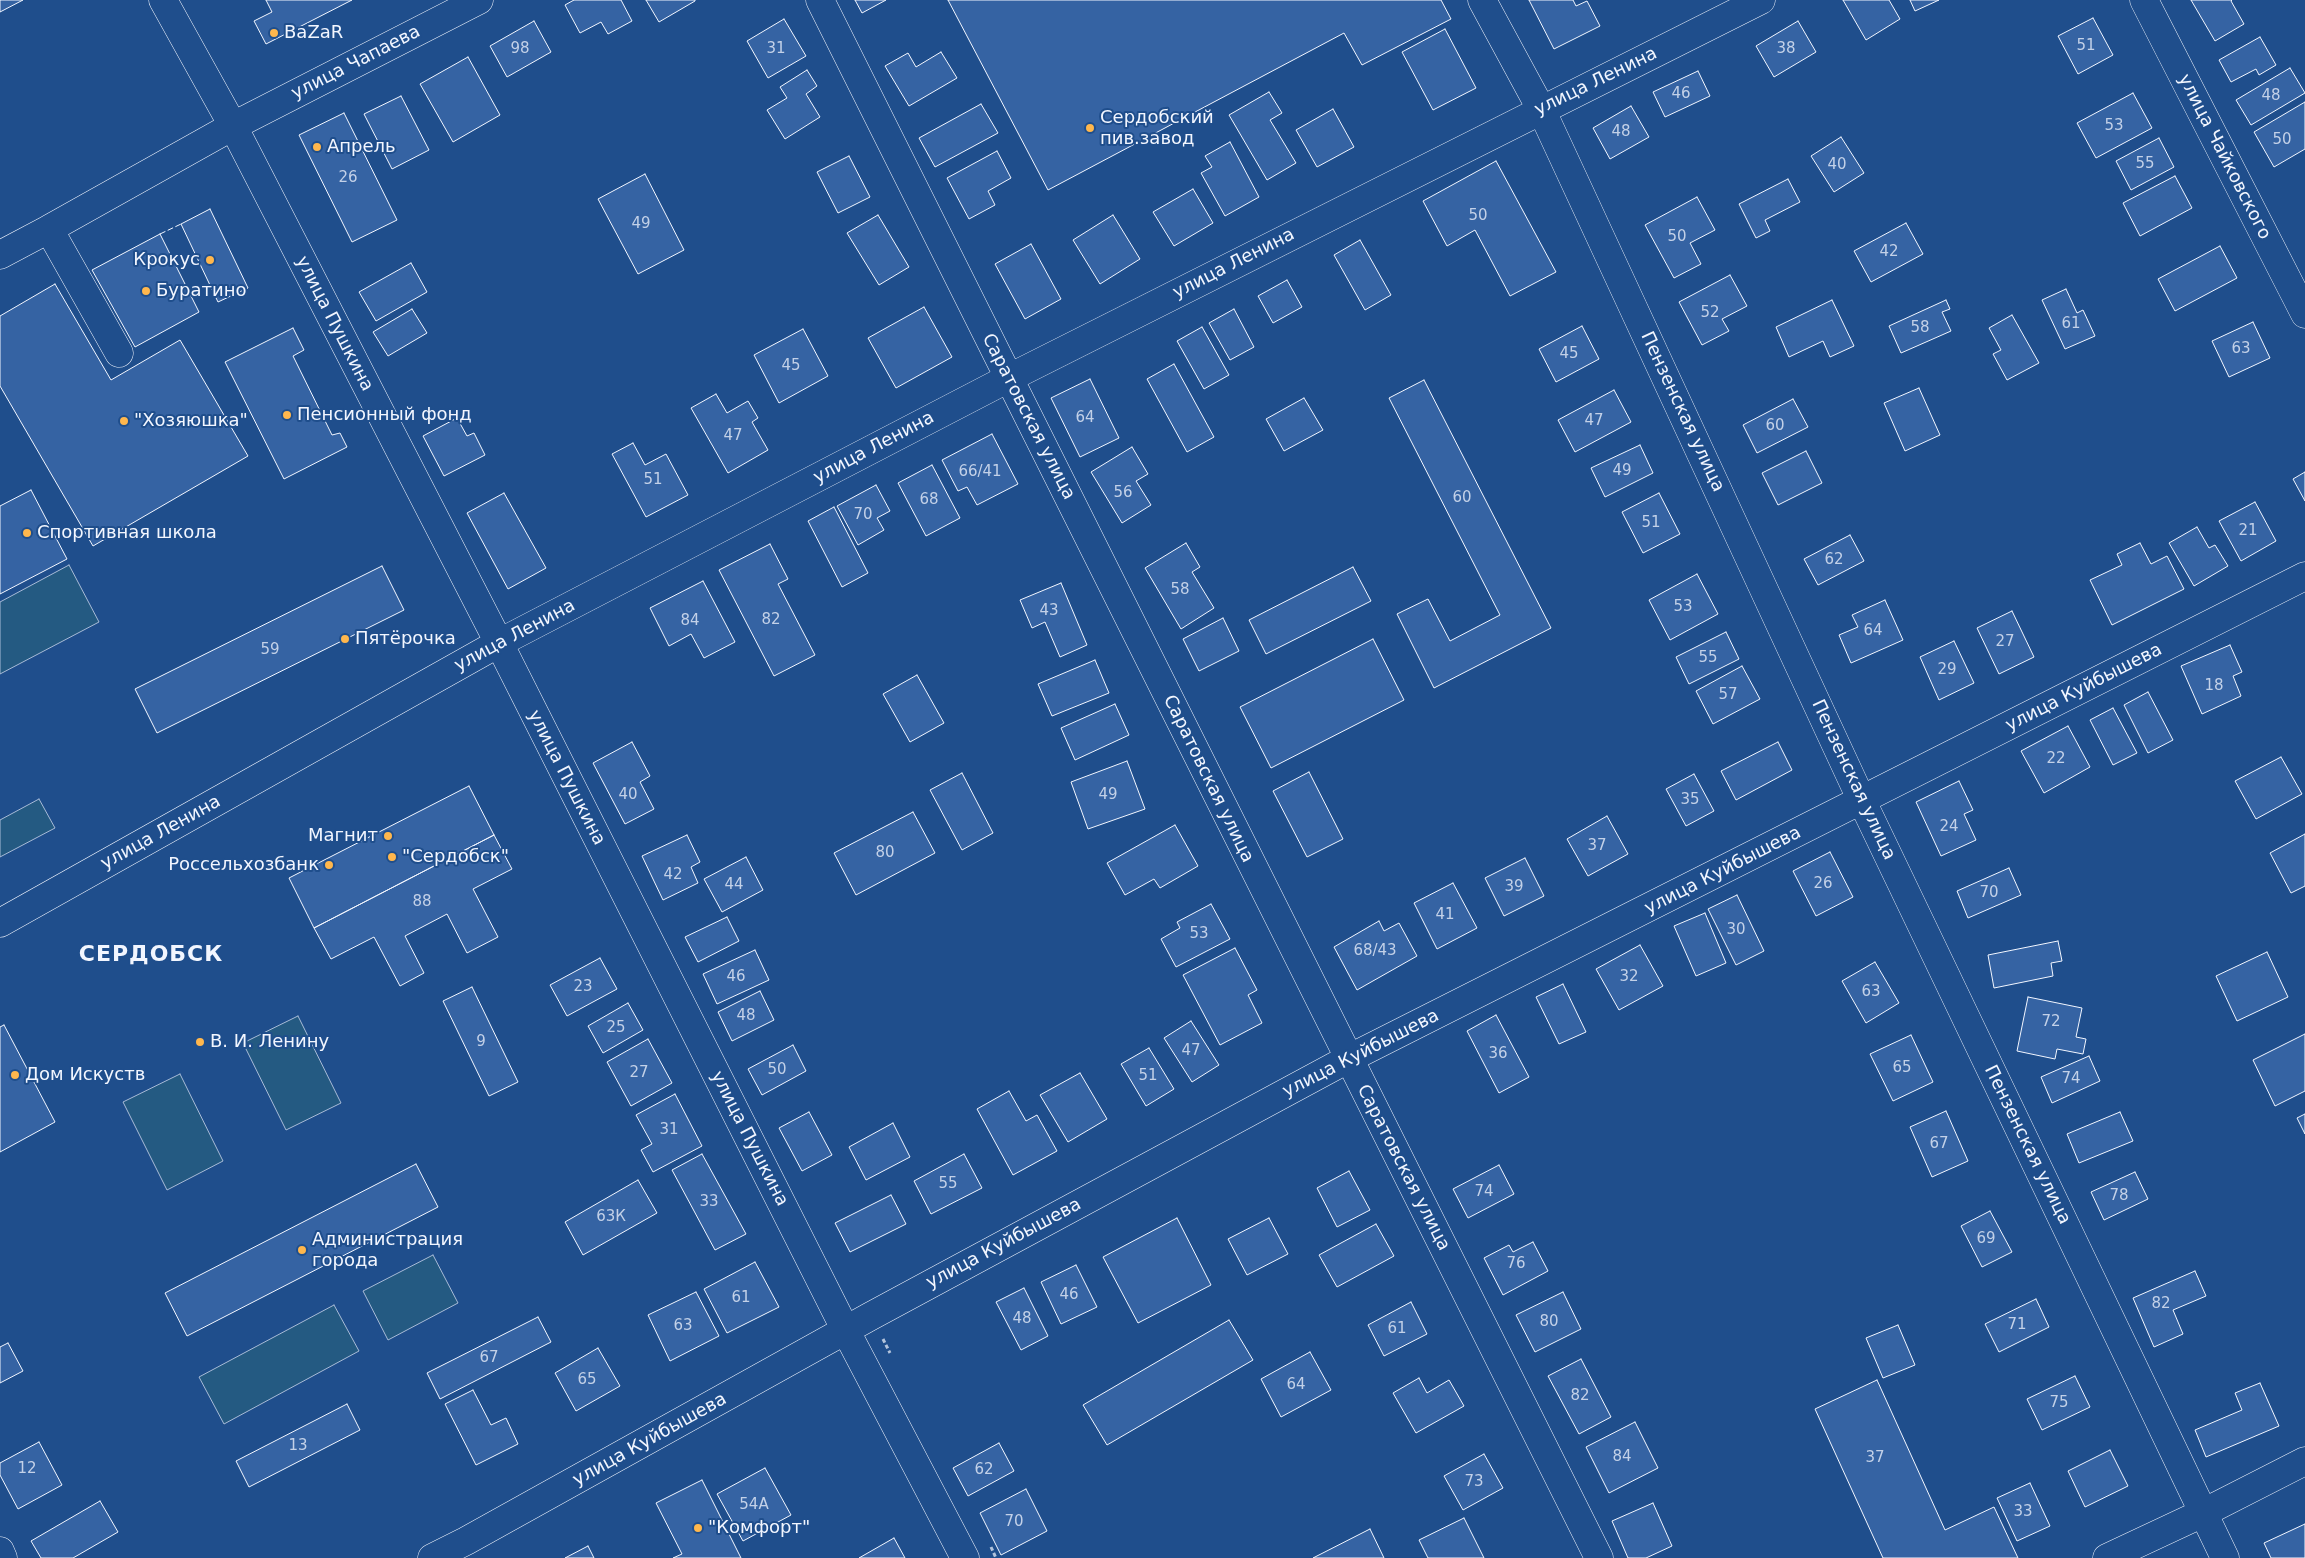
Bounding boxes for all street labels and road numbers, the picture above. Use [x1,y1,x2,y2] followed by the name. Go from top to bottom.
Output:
[288,21,424,105] street label: улица Чапаева
[1531,43,1661,121] street label: улица Ленина
[2173,71,2275,243] street label: улица Чайковского
[1170,224,1298,304] street label: улица Ленина
[291,253,377,395] street label: улица Пушкина
[1635,328,1729,496] street label: Пензенская улица
[977,330,1079,504] street label: Саратовская улица
[810,407,938,489] street label: улица Ленина
[451,595,579,677] street label: улица Ленина
[2002,639,2166,737] street label: улица Куйбышева
[1158,692,1258,866] street label: Саратовская улица
[1806,696,1900,864] street label: Пензенская улица
[523,707,609,849] street label: улица Пушкина
[97,791,225,875] street label: улица Ленина
[1641,822,1805,920] street label: улица Куйбышева
[1279,1005,1443,1103] street label: улица Куйбышева
[1979,1062,2075,1228] street label: Пензенская улица
[706,1068,792,1210] street label: улица Пушкина
[1352,1081,1454,1255] street label: Саратовская улица
[923,1194,1085,1294] street label: улица Куйбышева
[569,1389,731,1491] street label: улица Куйбышева

